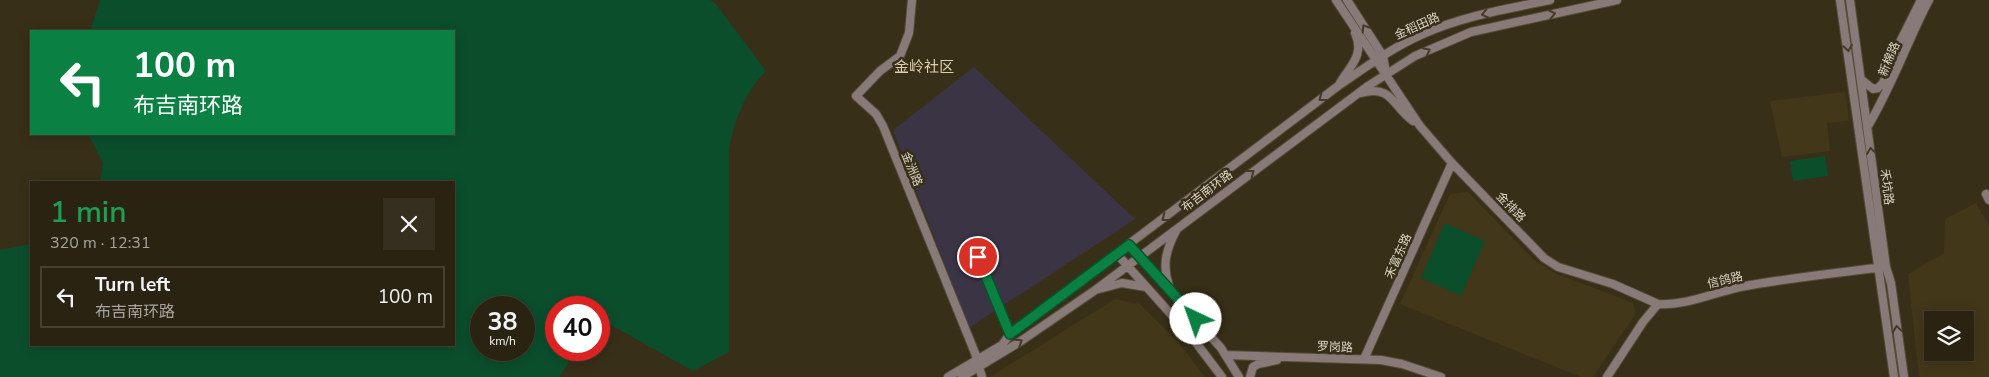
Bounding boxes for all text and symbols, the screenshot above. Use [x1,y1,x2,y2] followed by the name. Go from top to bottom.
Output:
[1481,8,1489,19] one-way arrow
[1392,9,1442,43] street label: 金稻田路
[1548,9,1557,20] one-way arrow
[1362,24,1372,33] one-way arrow
[1875,39,1903,79] street label: 新棉路
[133,42,236,89] text: 100 m
[1842,44,1852,53] one-way arrow
[1422,46,1431,57] one-way arrow
[50,50,115,115] icon: left
[894,57,954,77] district label: 金岭社区
[133,91,243,121] text: 布吉南环路
[1318,92,1328,101] one-way arrow
[1866,147,1877,155] one-way arrow
[898,149,926,189] street label: 金洲路
[1178,167,1236,215] street label: 布吉南环路
[1877,168,1897,206] street label: 禾坑路
[1245,170,1255,179] one-way arrow
[1493,188,1529,226] street label: 金排路
[50,192,126,233] text: 1 min
[383,198,435,250] button: close
[1162,212,1171,220] one-way arrow
[1381,231,1415,281] street label: 禾富东路
[50,232,151,254] text: 320 m · 12:31
[957,236,999,278] pin
[964,243,992,271] icon: arrive
[1706,268,1744,292] street label: 信鸽路
[95,272,170,298] text: Turn left
[52,283,80,311] icon: left
[378,284,433,310] text: 100 m
[1169,292,1221,344] position arrow
[545,296,610,361] speed limit sign: 40
[95,301,175,323] text: 布吉南环路
[487,305,518,339] text: 38
[1924,311,1974,361] map controls
[1924,311,1974,361] button: layers
[1893,324,1903,333] one-way arrow
[489,333,516,349] text: km/h
[1317,338,1353,356] street label: 罗岗路
[1013,339,1022,348] one-way arrow

